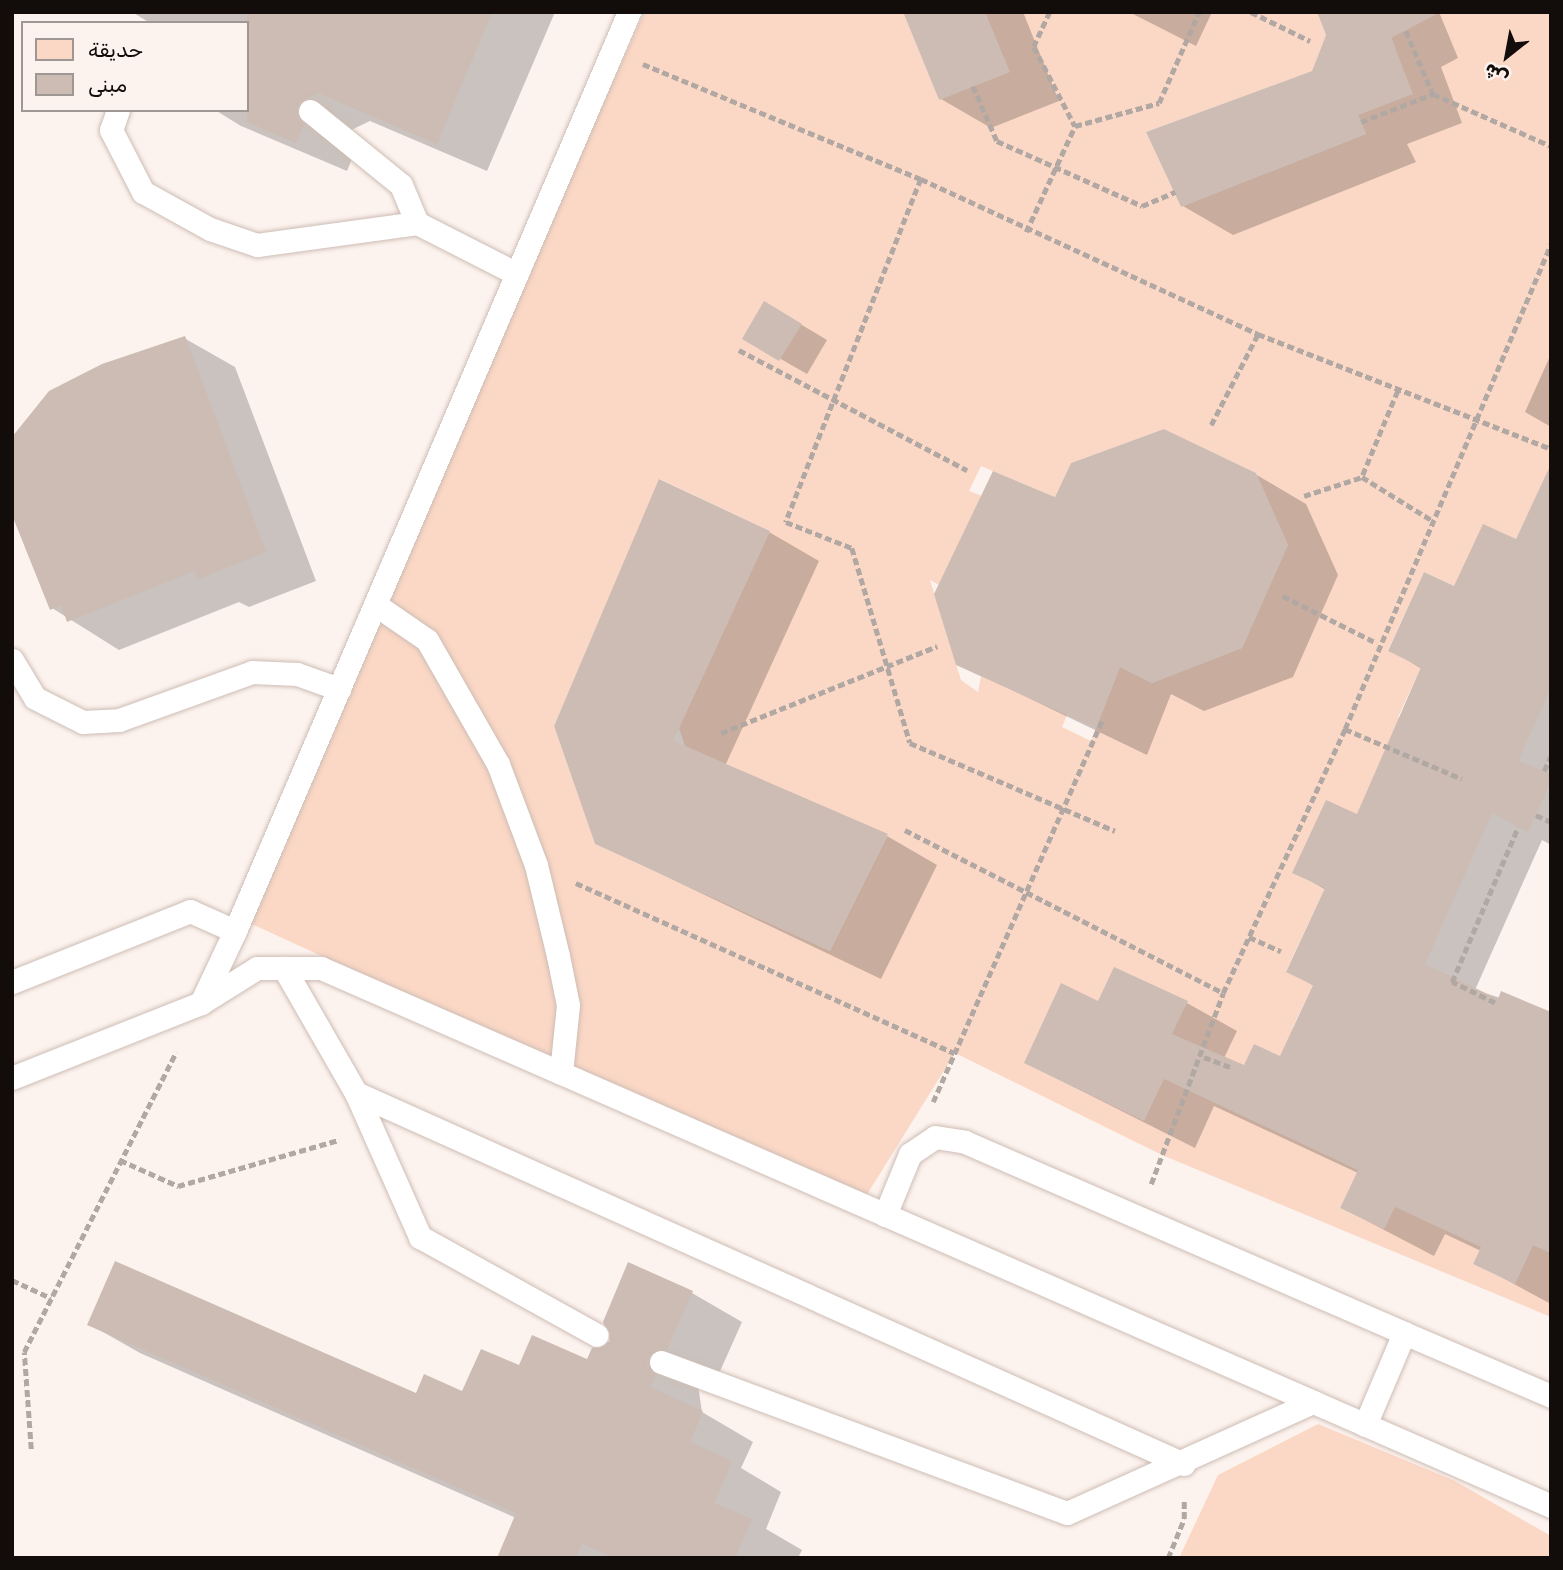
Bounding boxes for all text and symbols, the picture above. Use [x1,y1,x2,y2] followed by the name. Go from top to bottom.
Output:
[21,21,248,112] legend
[1472,21,1542,91] north arrow
[88,37,143,62] text: حديقة
[1480,58,1512,90] text: ش
[88,72,127,97] text: مبنى

